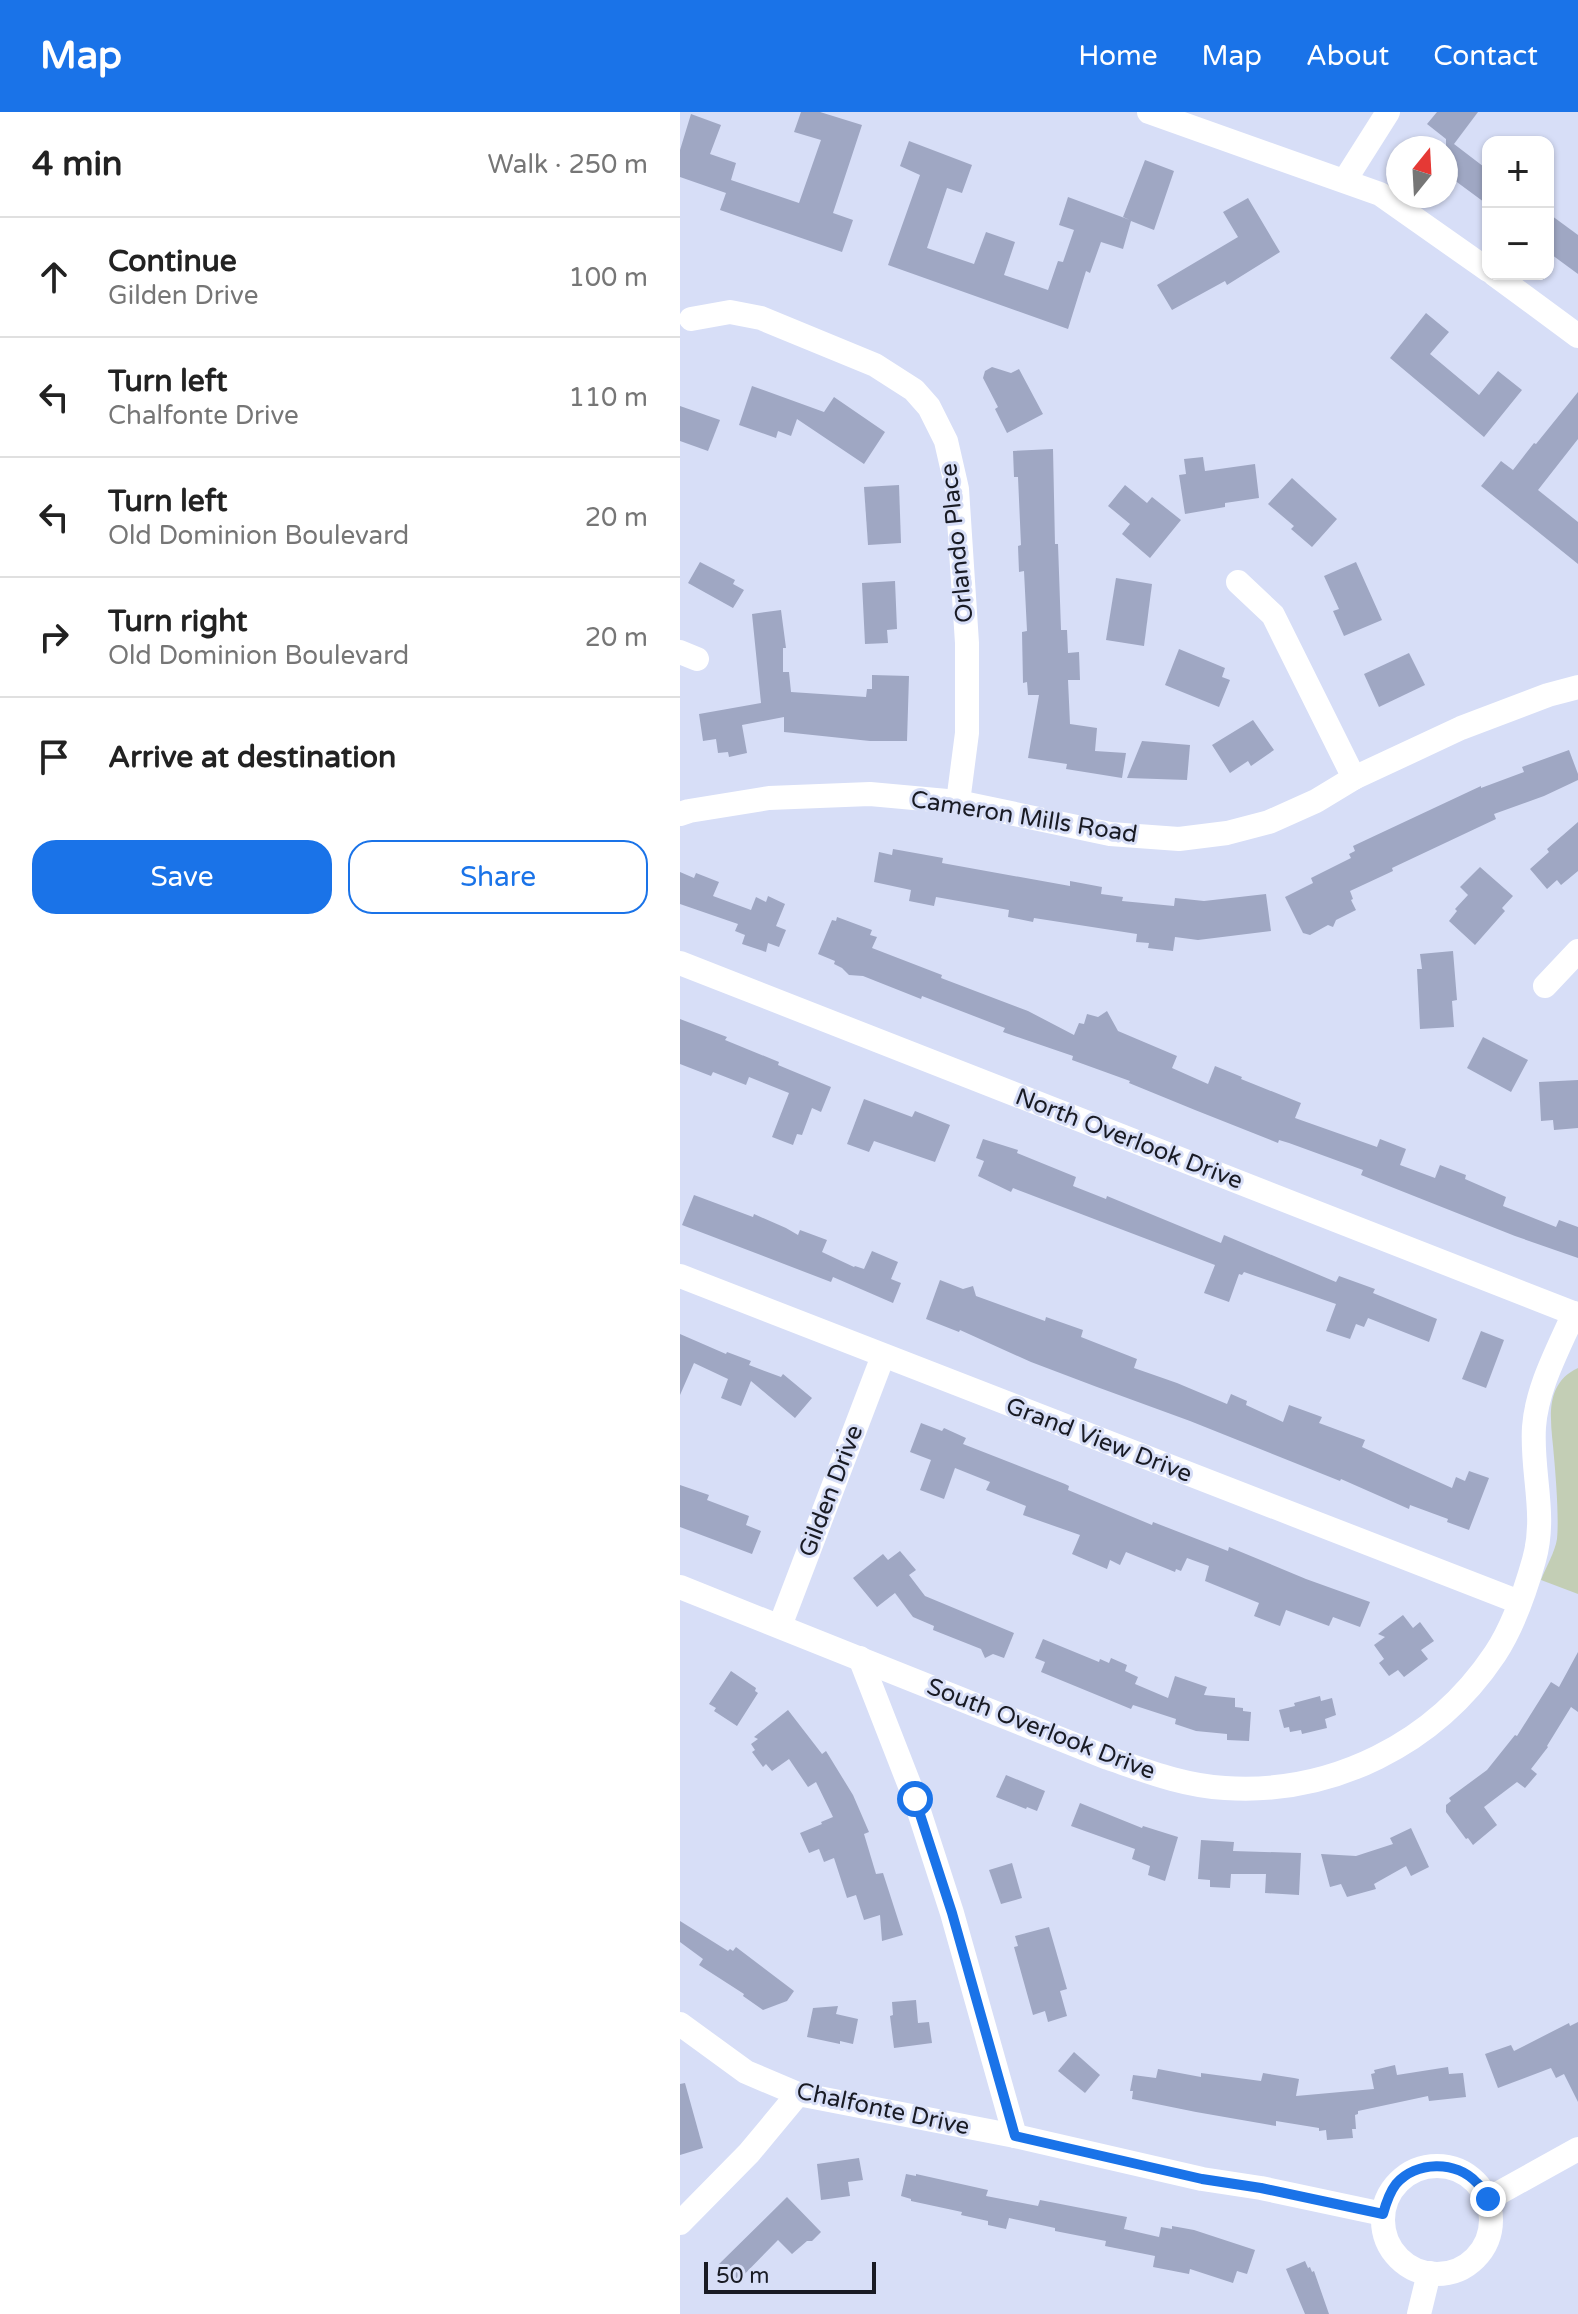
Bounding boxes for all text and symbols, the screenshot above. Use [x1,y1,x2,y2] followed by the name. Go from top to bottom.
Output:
[40,33,122,79] text: Map
[1078,39,1158,73] text: Home
[1202,39,1262,73] text: Map
[1306,39,1389,73] text: About
[1433,39,1538,73] text: Contact
[1386,136,1458,208] north arrow
[1482,136,1554,280] map controls
[1482,136,1554,208] button: +
[32,144,123,185] text: 4 min
[488,149,648,180] text: Walk · 250 m
[1482,208,1554,280] button: −
[108,243,237,280] text: Continue
[32,255,76,299] icon: ahead
[568,262,648,293] text: 100 m
[108,280,258,311] text: Gilden Drive
[108,363,227,400] text: Turn left
[32,375,76,419] icon: left
[568,382,648,413] text: 110 m
[108,400,299,431] text: Chalfonte Drive
[934,462,980,624] street label: Orlando Place
[108,483,227,520] text: Turn left
[32,495,76,539] icon: left
[585,502,648,533] text: 20 m
[108,520,409,551] text: Old Dominion Boulevard
[108,603,248,640] text: Turn right
[32,615,76,659] icon: right
[585,622,648,653] text: 20 m
[108,640,409,671] text: Old Dominion Boulevard
[32,735,76,779] icon: arrive
[108,739,396,776] text: Arrive at destination
[909,785,1139,849] street label: Cameron Mills Road
[32,840,332,914] button: Save
[348,840,648,914] button: Share
[1011,1082,1247,1196] street label: North Overlook Drive
[1002,1391,1196,1489] street label: Grand View Drive
[793,1421,869,1561] street label: Gilden Drive
[923,1672,1159,1786] street label: South Overlook Drive
[897,1781,933,1817] route start
[794,2077,972,2141] street label: Chalfonte Drive
[1470,2181,1506,2217] route end
[704,2258,876,2294] scale bar
[716,2263,770,2289] text: 50 m

